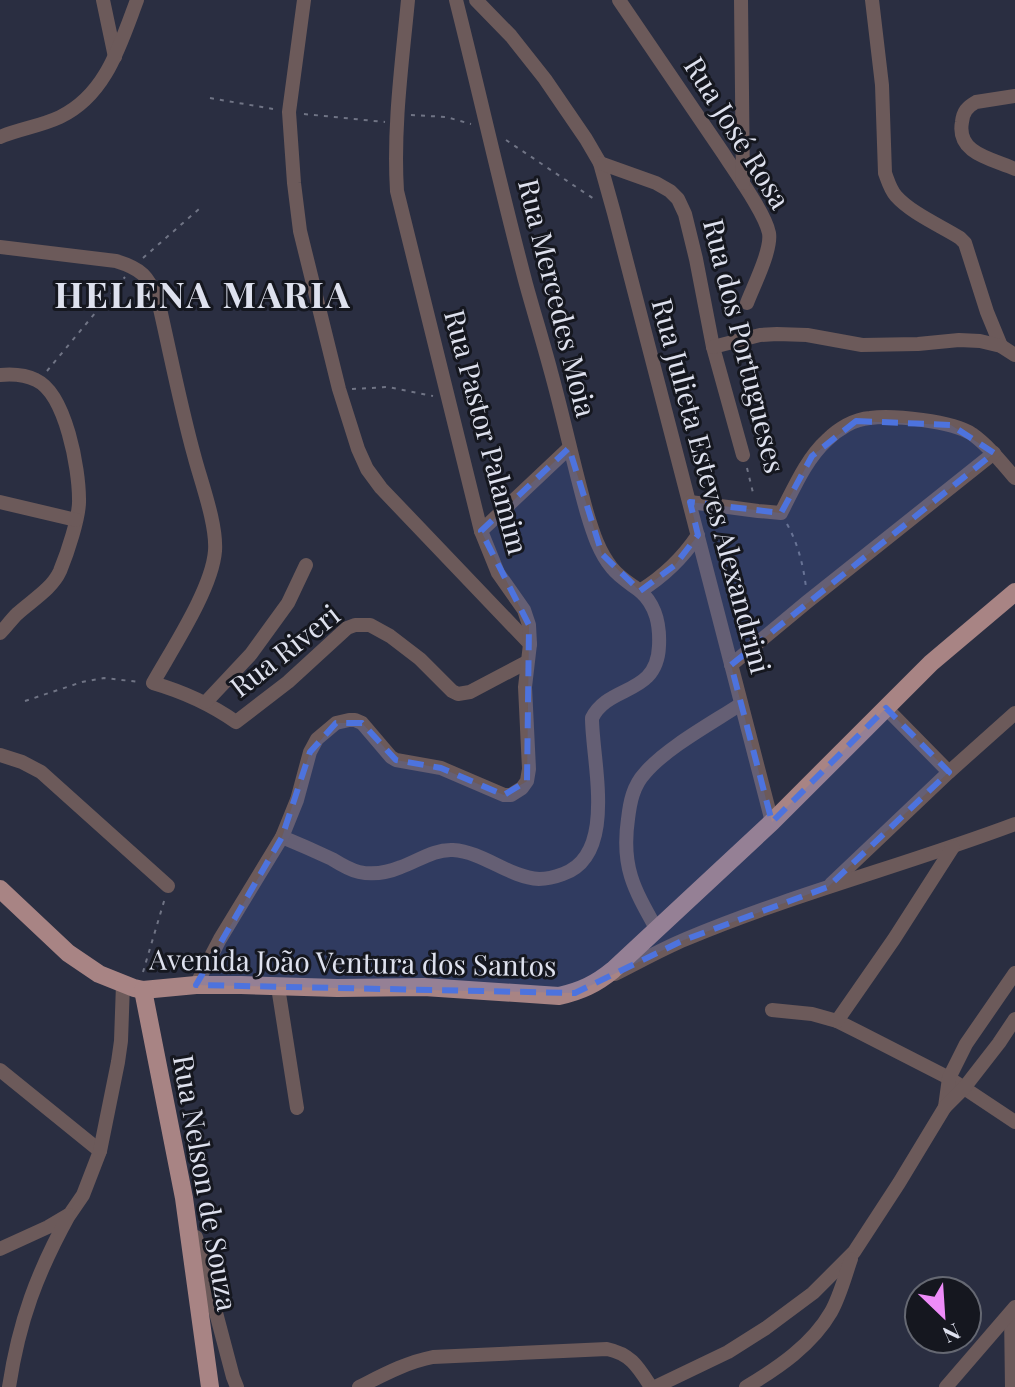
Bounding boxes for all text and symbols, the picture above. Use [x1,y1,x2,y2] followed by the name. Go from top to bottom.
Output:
[677,49,800,215] street label: Rua José Rosa
[511,175,606,421] street label: Rua Mercedes Moia
[696,215,795,477] street label: Rua dos Portugueses
[54,269,352,317] district label: HELENA MARIA
[645,294,780,677] street label: Rua Julieta Esteves Alexandrini
[437,305,538,558] street label: Rua Pastor Palamim
[222,595,347,704] street label: Rua Riveri
[148,939,557,984] street label: Avenida João Ventura dos Santos
[166,1052,247,1314] street label: Rua Nelson de Souza
[903,1275,983,1355] north arrow
[938,1317,965,1351] text: N

